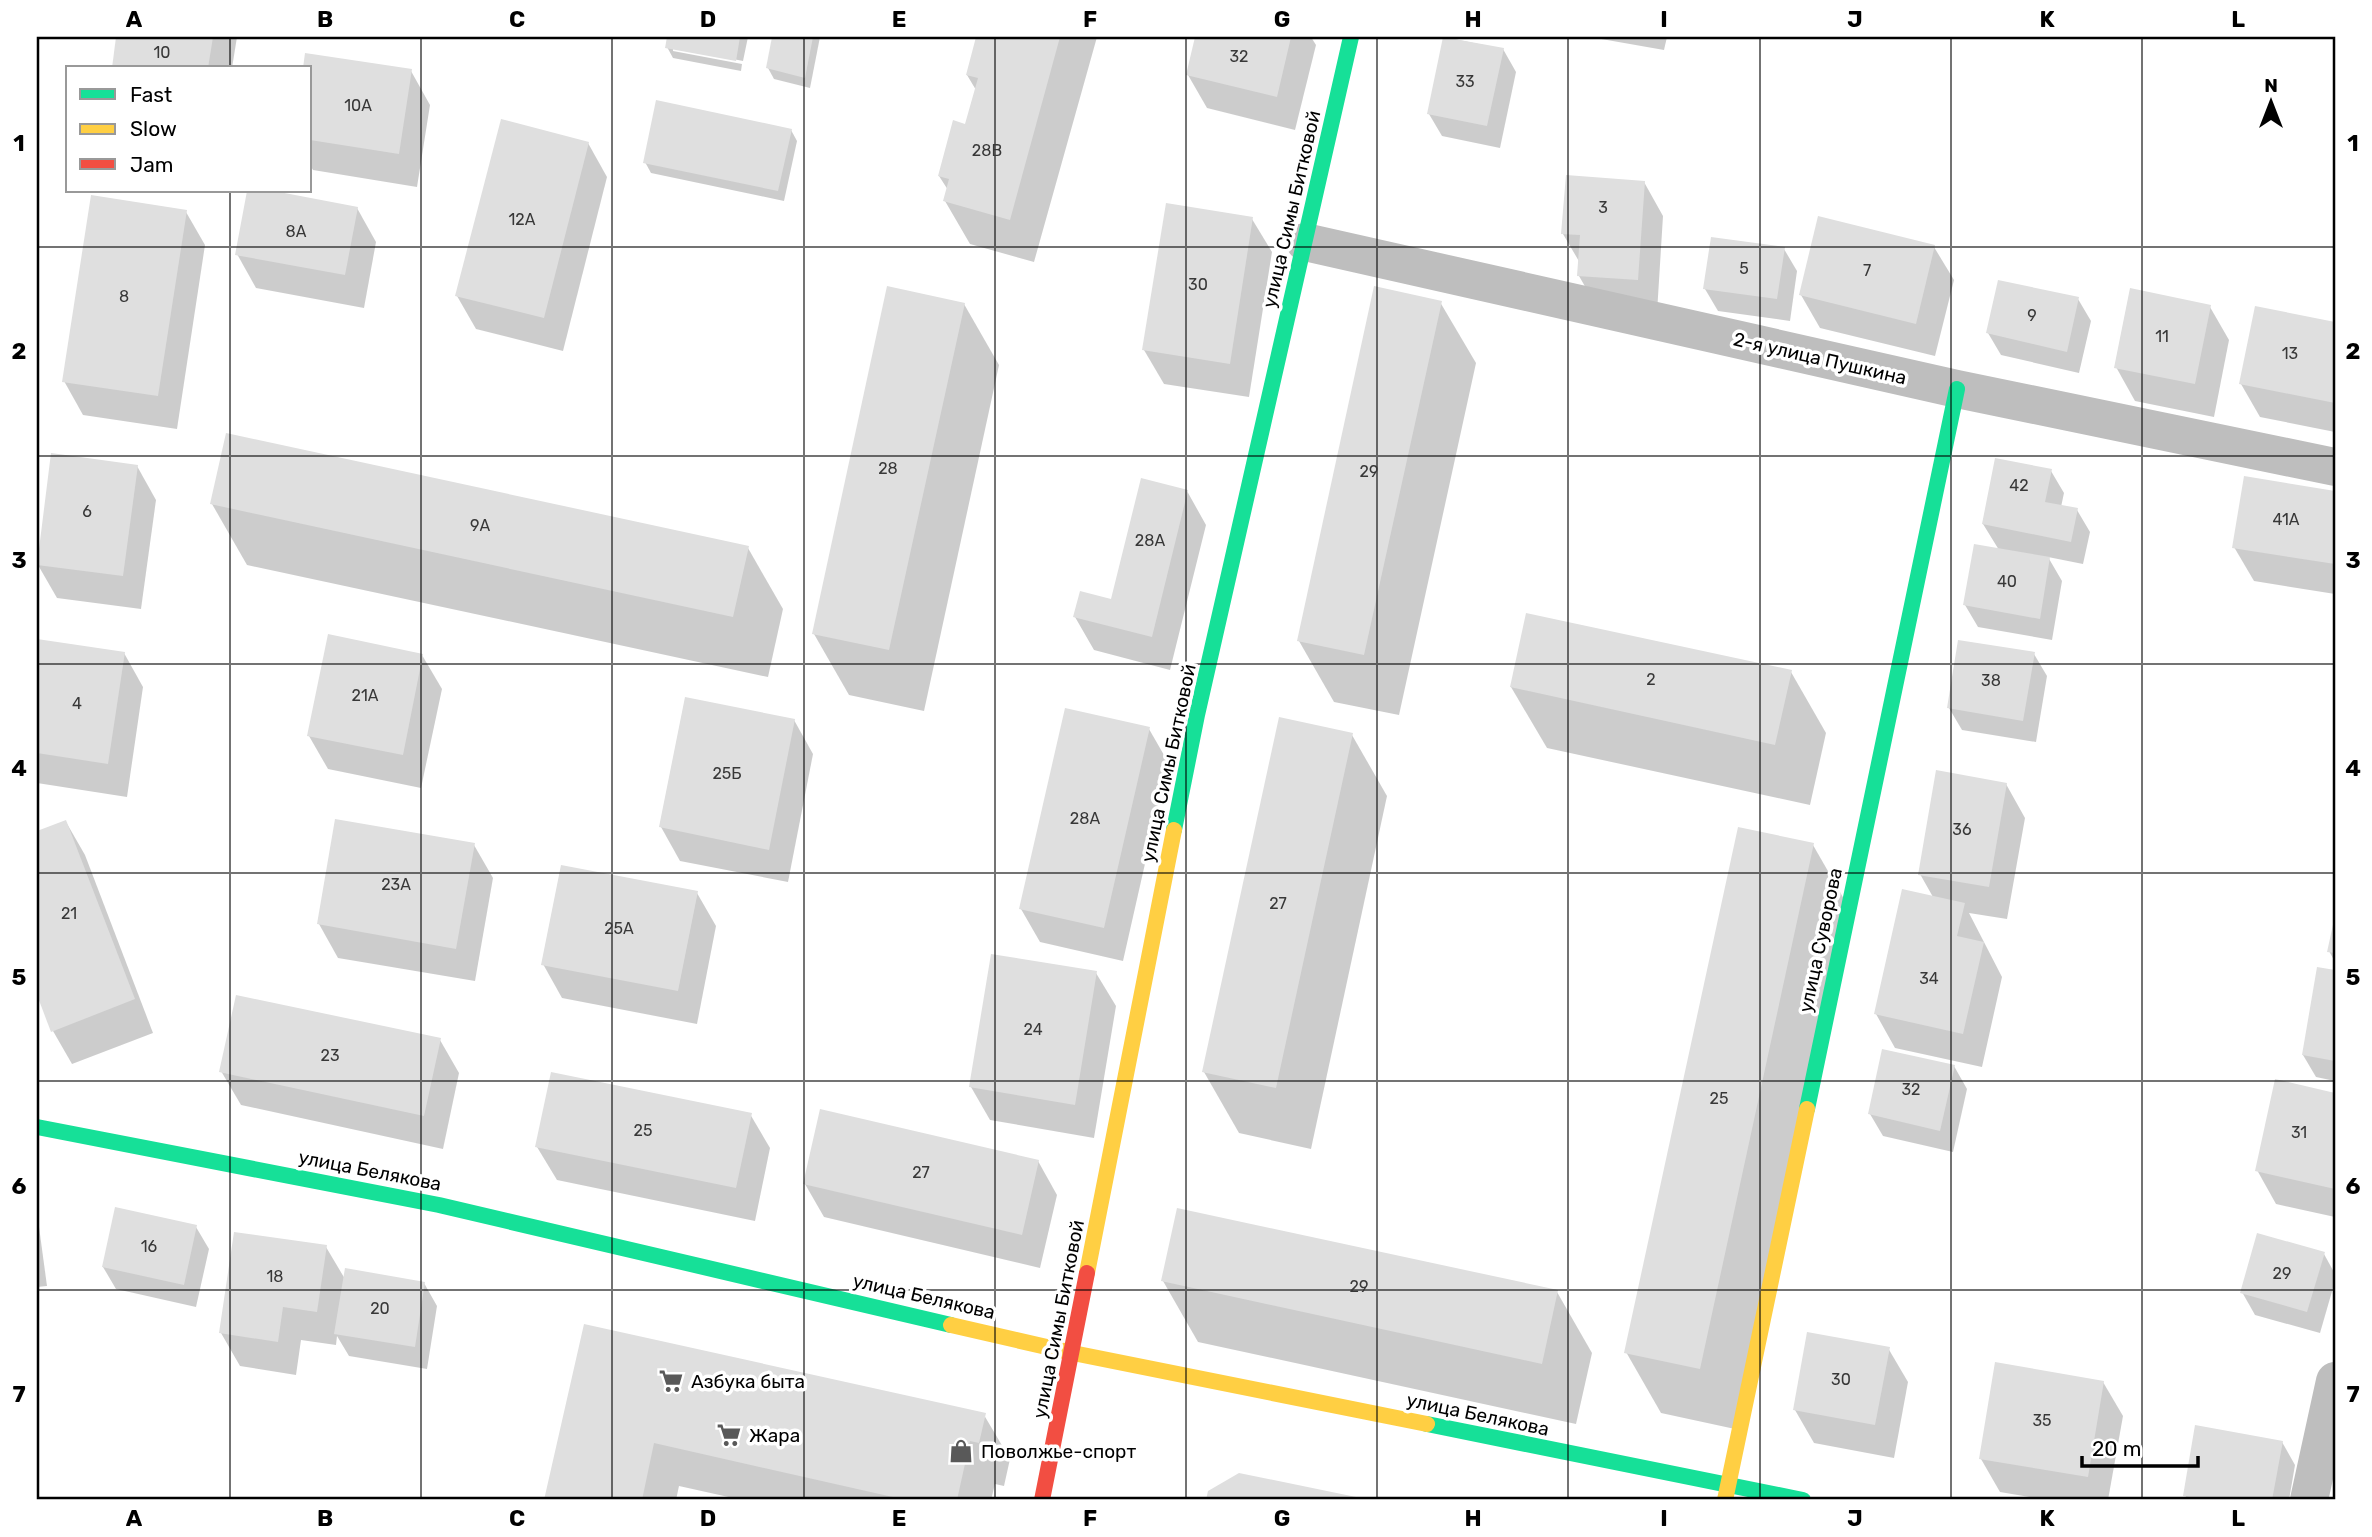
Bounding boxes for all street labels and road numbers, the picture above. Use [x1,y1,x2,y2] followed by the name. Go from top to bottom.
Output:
[1258,108,1325,310] street label: улица Симы Битковой
[1731,327,1909,390] street label: 2-я улица Пушкина
[1136,662,1201,864] street label: улица Симы Битковой
[1794,866,1847,1015] street label: улица Суворова
[296,1145,443,1196] street label: улица Белякова
[1028,1218,1089,1420] street label: улица Симы Битковой
[851,1269,997,1324] street label: улица Белякова
[1404,1388,1551,1441] street label: улица Белякова

